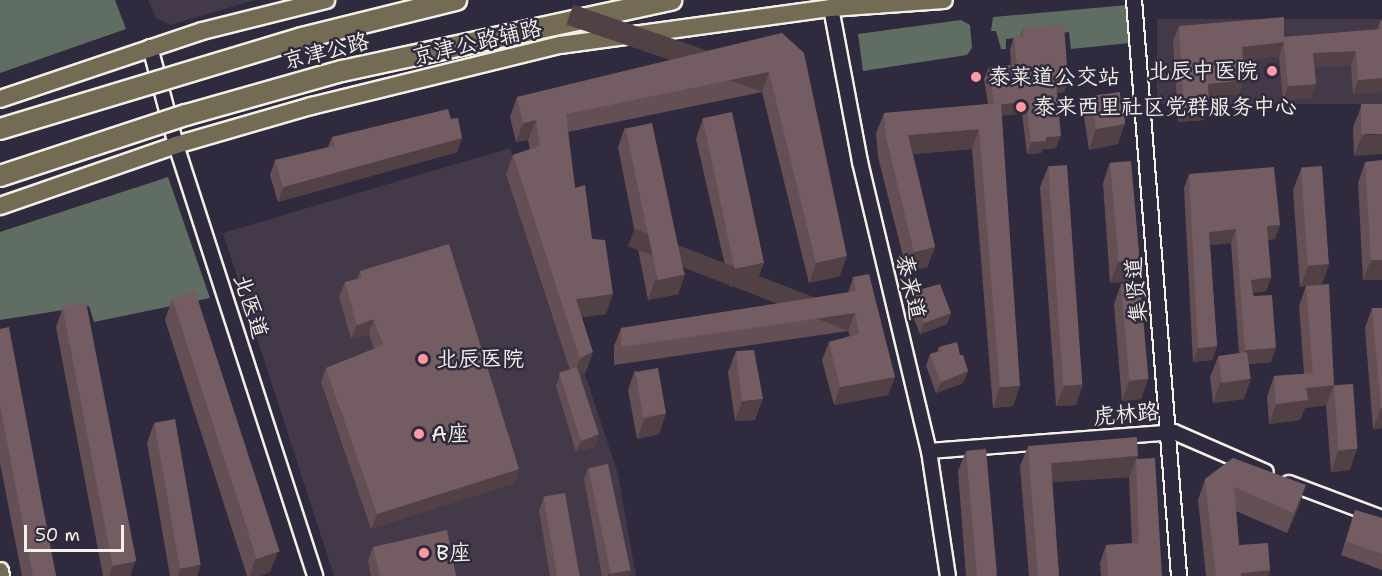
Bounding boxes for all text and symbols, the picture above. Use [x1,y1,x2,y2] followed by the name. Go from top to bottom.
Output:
[410,14,544,70] street label: 京津公路辅路
[280,28,372,74] street label: 京津公路
[1148,58,1258,84] place label: 北辰中医院
[1263,62,1281,80] marker: 北辰中医院
[988,64,1120,90] place label: 泰莱道公交站
[969,70,983,84] marker: 泰莱道公交站
[1033,94,1297,120] place label: 泰来西里社区党群服务中心
[1014,100,1028,114] marker: 泰来西里社区党群服务中心
[891,252,931,322] street label: 泰来道
[1120,256,1152,324] street label: 集贤道
[228,271,274,341] street label: 北医道
[436,346,524,372] place label: 北辰医院
[414,350,432,368] marker: 北辰医院
[1092,398,1160,430] street label: 虎林路
[431,421,469,447] place label: A座
[412,427,426,441] marker: A座
[27,513,128,551] scale bar
[35,523,80,547] text: 50 m
[436,540,471,566] place label: B座
[417,546,431,560] marker: B座

